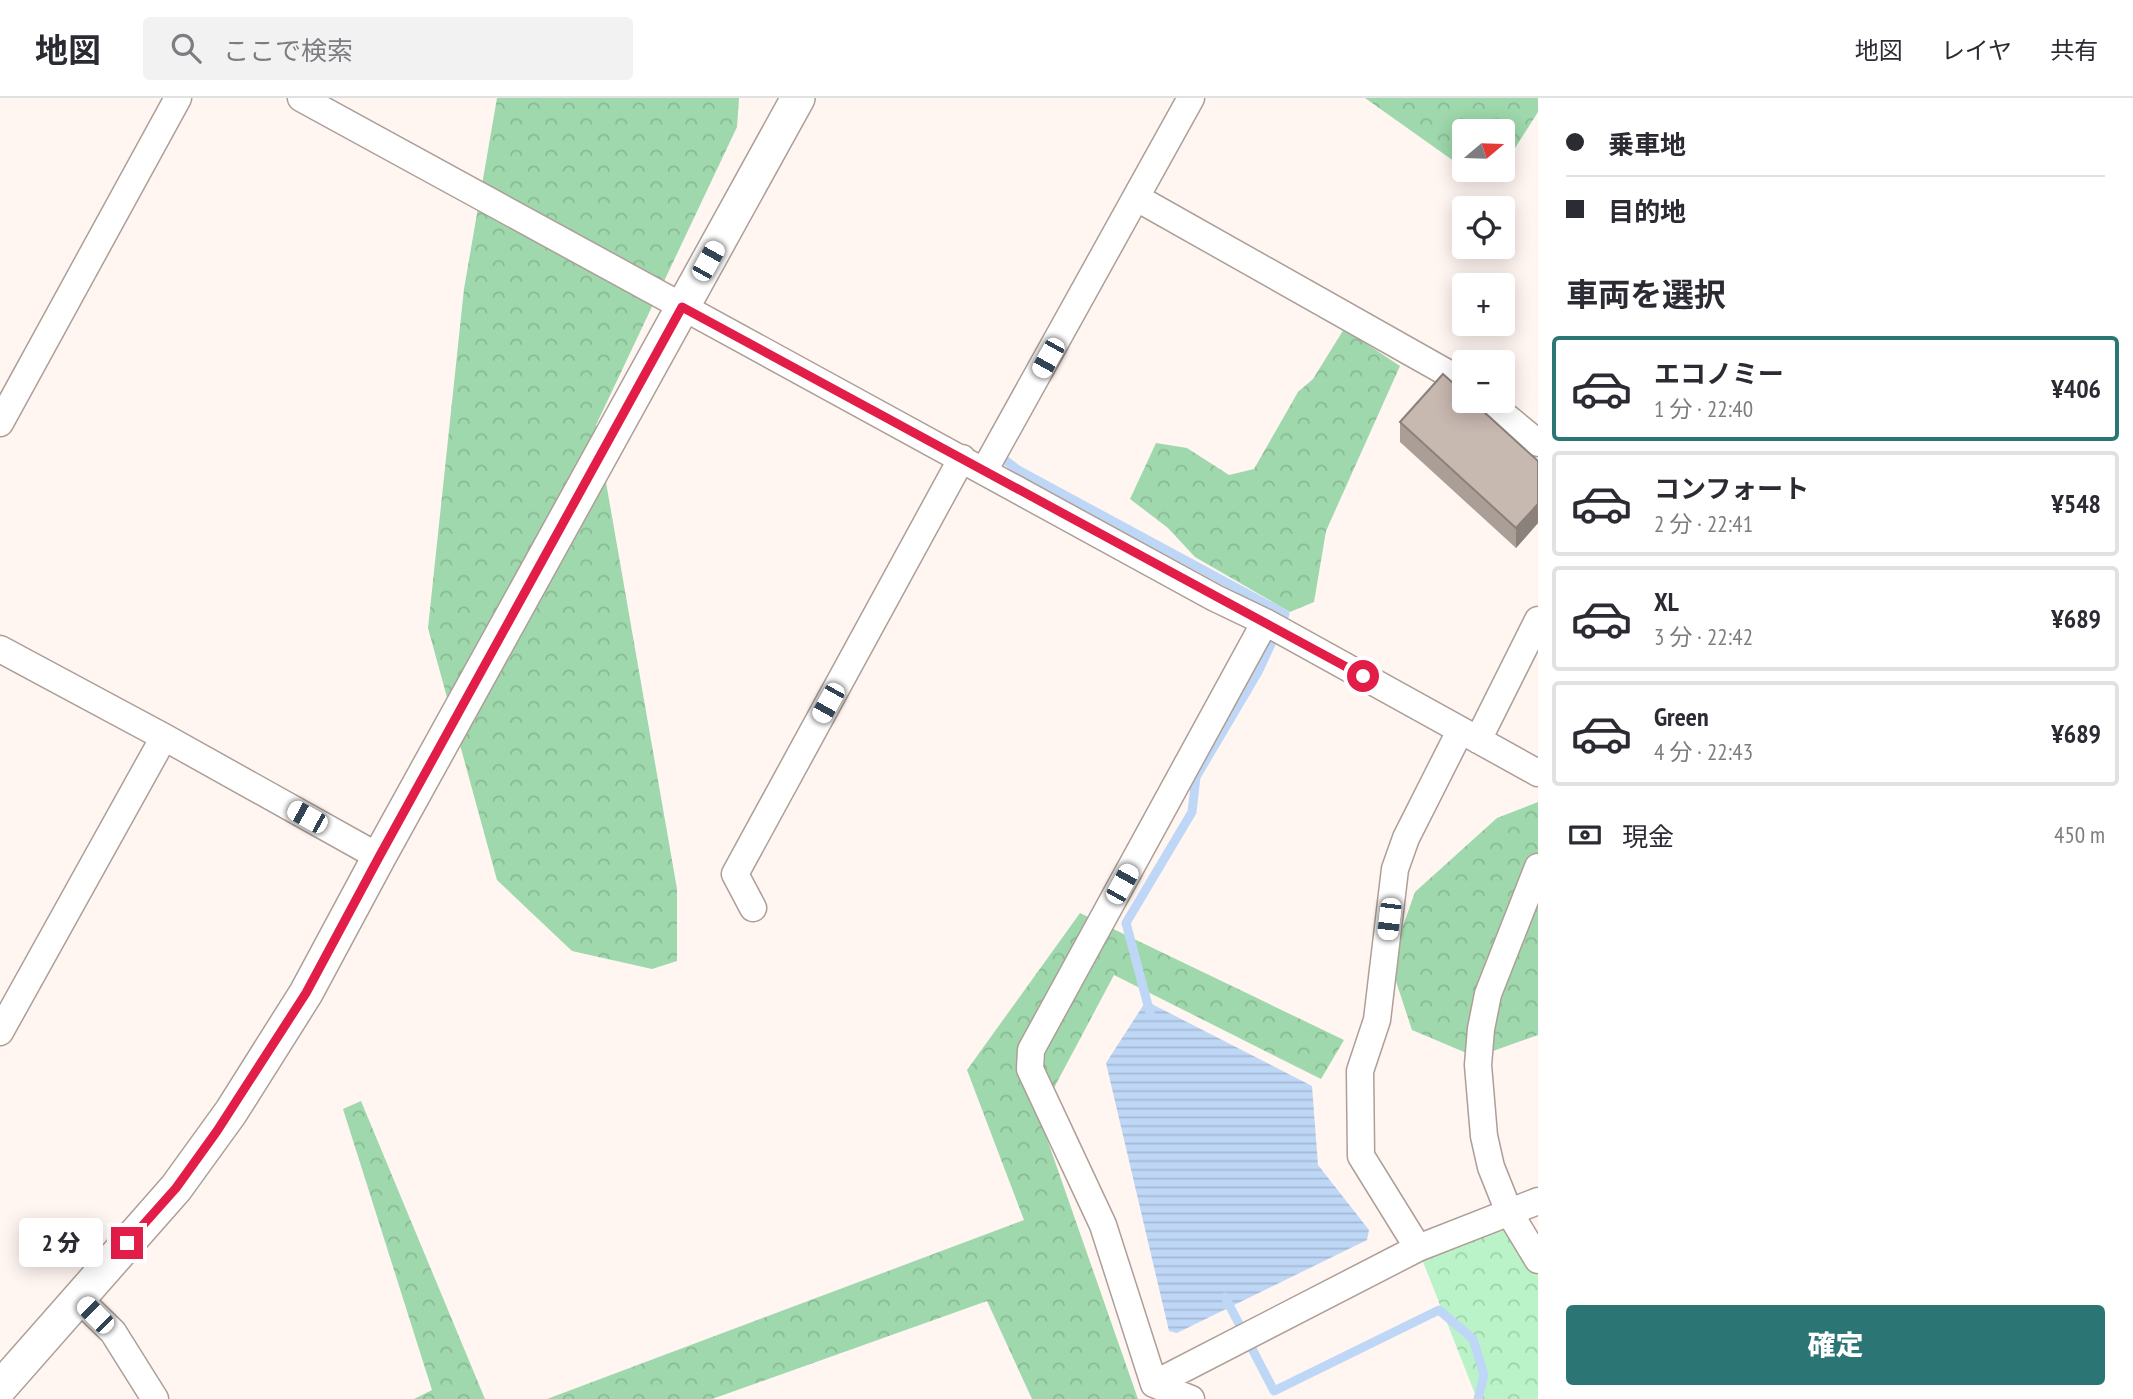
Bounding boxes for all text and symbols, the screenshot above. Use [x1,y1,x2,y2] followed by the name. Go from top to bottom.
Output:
[143,17,633,80] search box
[35,28,101,71] text: 地図
[167,29,205,67] icon: search
[223,34,353,67] text: ここで検索
[1855,35,1903,66] text: 地図
[1941,35,2012,66] text: レイヤ
[2050,35,2098,66] text: 共有
[1452,119,1516,182] north arrow
[1452,119,1515,413] map controls
[1608,128,1686,161] text: 乗車地
[1608,195,1686,228] text: 目的地
[1452,196,1515,259] button: locate
[689,238,728,284] car
[1452,273,1515,336] button: +
[1566,273,1726,315] text: 車両を選択
[1029,335,1068,381] car
[1452,350,1515,413] button: −
[1570,357,1633,420] icon: car
[1654,357,1784,390] text: エコノミー
[2051,372,2101,405] text: ¥406
[1654,394,1753,423] text: 1 分 · 22:40
[1570,472,1633,535] icon: car
[1654,472,1809,505] text: コンフォート
[2051,487,2101,520] text: ¥548
[1654,509,1753,538] text: 2 分 · 22:41
[1654,585,1679,618] text: XL
[1570,587,1633,650] icon: car
[2051,602,2101,635] text: ¥689
[1654,622,1753,651] text: 3 分 · 22:42
[1347,660,1379,692] route start
[809,680,848,726] car
[1654,700,1709,733] text: Green
[1570,702,1633,765] icon: car
[2051,717,2101,750] text: ¥689
[1654,737,1753,766] text: 4 分 · 22:43
[284,798,331,836] car
[1566,816,1604,854] icon: cash
[1622,820,1674,853] text: 現金
[2054,820,2105,849] text: 450 m
[1103,861,1142,907] car
[1377,897,1402,941] car
[18,1218,102,1268] callout: 2 分
[111,1227,143,1259] route end
[42,1228,80,1257] text: 2 分
[73,1293,118,1337] car
[1566,1305,2105,1385] button: 確定

